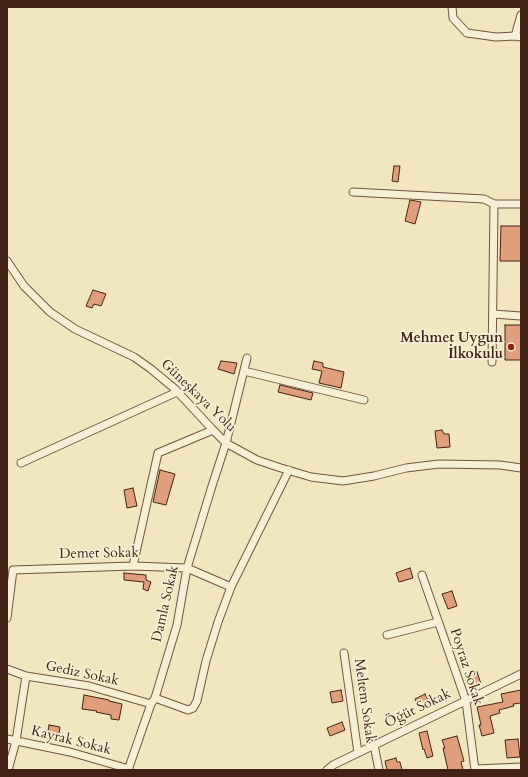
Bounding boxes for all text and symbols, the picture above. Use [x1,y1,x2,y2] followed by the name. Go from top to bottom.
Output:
[400,331,503,364] place label: Mehmet Uygun İlkokulu
[506,342,516,352] marker: Mehmet Uygun İlkokulu
[157,356,239,436] street label: Güneşkaya Yolu
[59,545,139,563] street label: Demet Sokak
[149,564,183,644] street label: Damla Sokak
[446,626,486,708] street label: Poyraz Sokak
[44,658,120,690] street label: Gediz Sokak
[350,658,378,744] street label: Meltem Sokak
[382,686,454,732] street label: Öğüt Sokak
[29,723,113,759] street label: Kayrak Sokak

